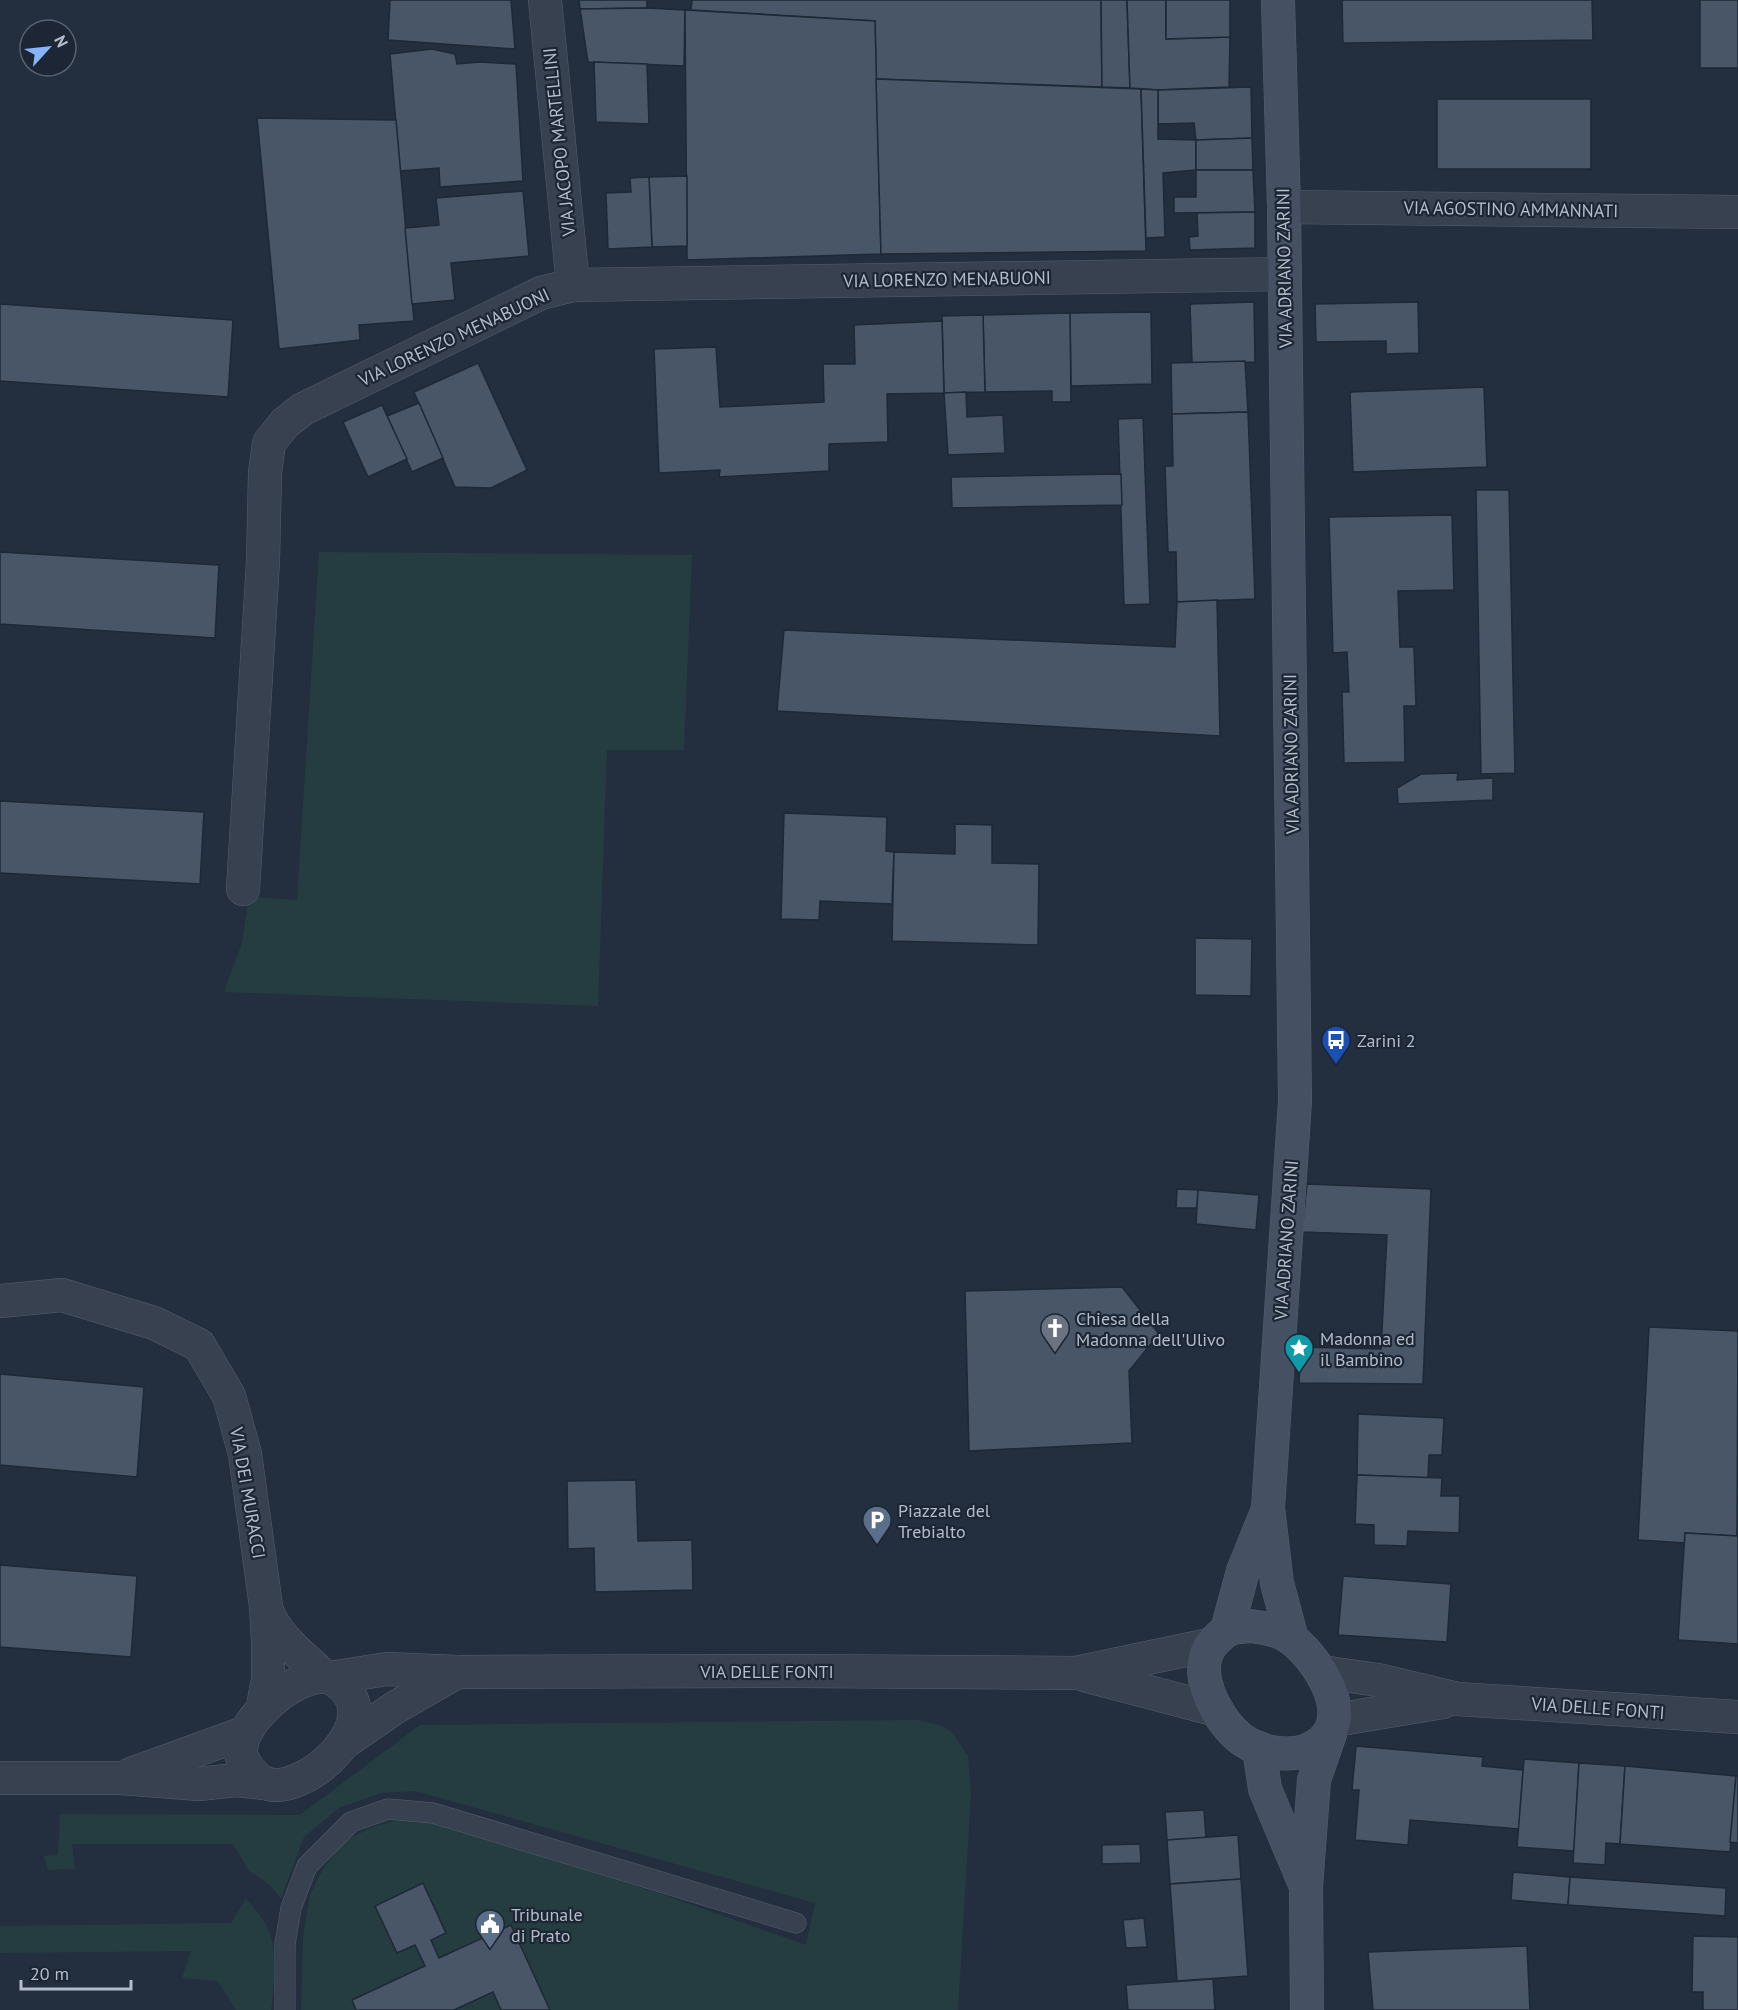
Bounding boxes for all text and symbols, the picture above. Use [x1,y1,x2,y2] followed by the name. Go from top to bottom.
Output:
[18,18,78,78] north arrow
[50,32,73,50] text: N
[538,47,580,238] street label: VIA JACOPO MARTELLINI
[1271,188,1297,349] street label: VIA ADRIANO ZARINI
[1402,196,1619,222] street label: VIA AGOSTINO AMMANNATI
[842,266,1051,292] street label: VIA LORENZO MENABUONI
[354,283,553,392] street label: VIA LORENZO MENABUONI
[1278,674,1304,835] street label: VIA ADRIANO ZARINI
[1320,1024,1352,1066] bus stop icon: Zarini 2
[1357,1029,1416,1052] place label: Zarini 2
[1269,1159,1303,1322] street label: VIA ADRIANO ZARINI
[1076,1307,1225,1351] place label: Chiesa della Madonna dell'Ulivo
[1039,1312,1071,1354] church icon: Chiesa della Madonna dell'Ulivo
[1320,1327,1415,1371] place label: Madonna ed il Bambino
[1283,1332,1315,1374] place icon: Madonna ed il Bambino
[225,1424,271,1561] street label: VIA DEI MURACCI
[898,1499,991,1543] place label: Piazzale del Trebialto
[861,1504,893,1546] parking icon: Piazzale del Trebialto
[699,1660,834,1683] street label: VIA DELLE FONTI
[1530,1692,1665,1724] street label: VIA DELLE FONTI
[511,1903,583,1947] place label: Tribunale di Prato
[474,1908,506,1950] public building icon: Tribunale di Prato
[21,1953,130,1991] scale bar
[30,1962,69,1985] text: 20 m

